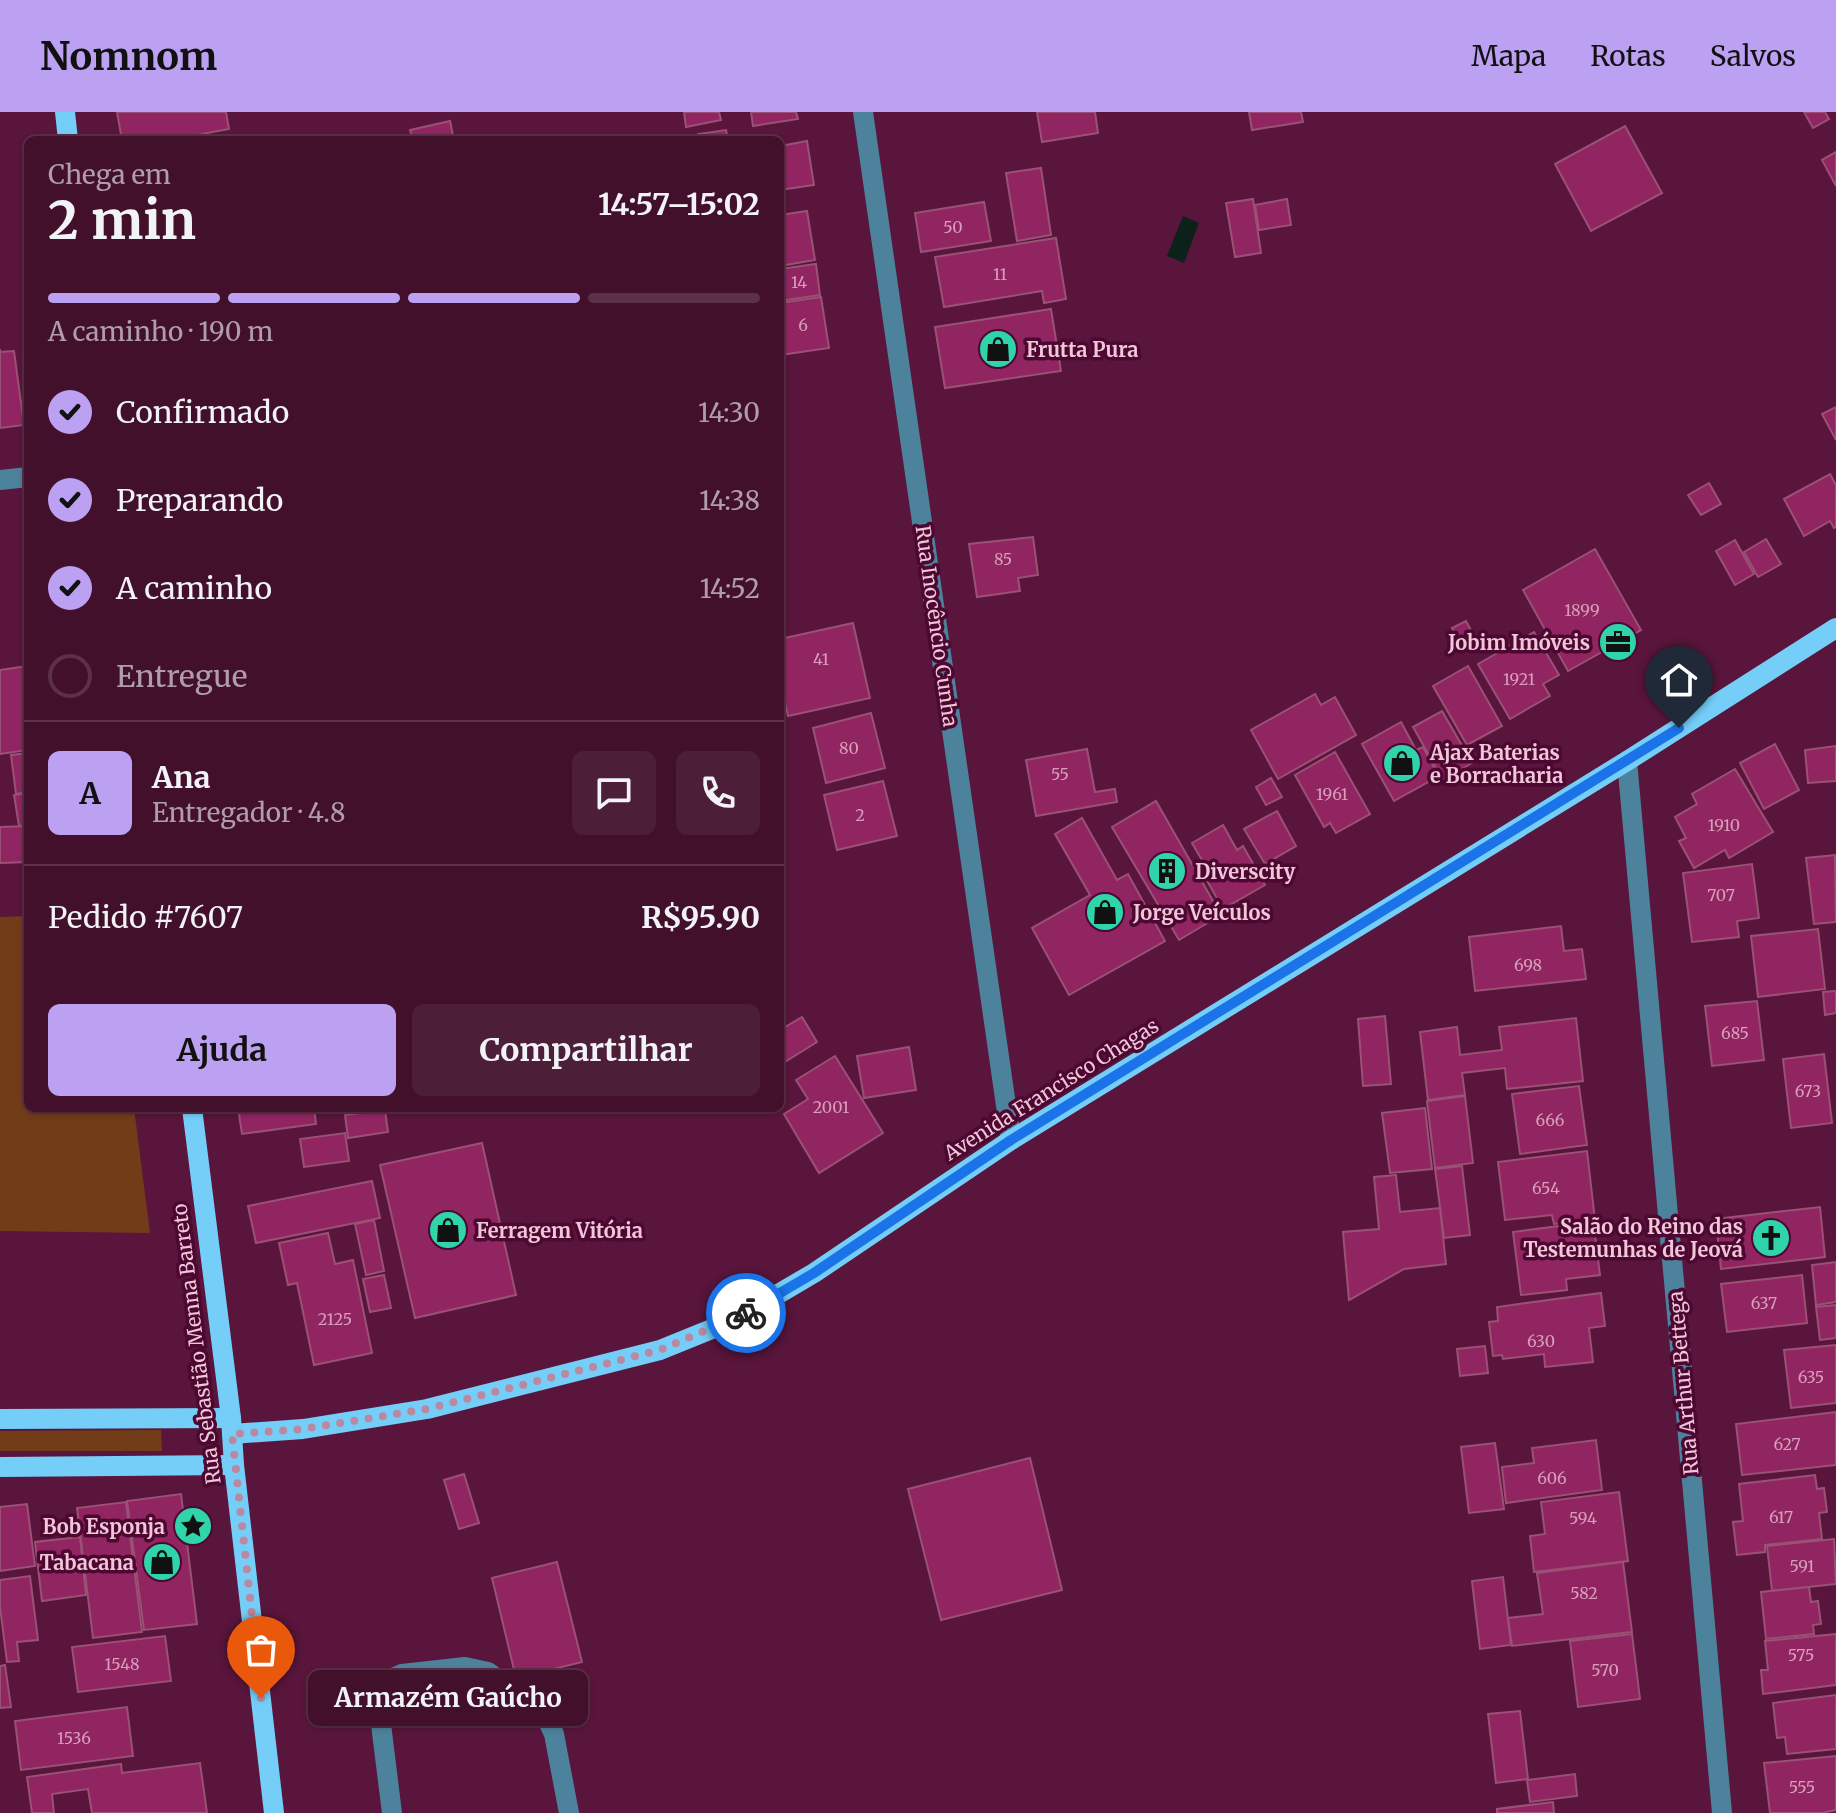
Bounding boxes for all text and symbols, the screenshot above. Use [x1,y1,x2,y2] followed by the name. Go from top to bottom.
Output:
[40,33,217,80] text: Nomnom
[1471,38,1546,74] text: Mapa
[1590,38,1666,74] text: Rotas
[1710,38,1796,74] text: Salvos
[48,158,171,191] text: Chega em
[598,185,760,223] text: 14:57–15:02
[48,188,196,253] text: 2 min
[943,217,963,237] house number: 50
[993,264,1007,284] house number: 11
[791,272,807,292] house number: 14
[48,315,273,348] text: A caminho · 190 m
[798,315,808,335] house number: 6
[977,328,1019,370] shop icon: Frutta Pura
[1026,337,1138,362] place label: Frutta Pura
[48,390,92,434] icon: check
[116,393,289,431] text: Confirmado
[698,396,760,429] text: 14:30
[48,478,92,522] icon: check
[116,481,283,519] text: Preparando
[699,484,760,517] text: 14:38
[910,524,964,729] street label: Rua Inocêncio Cunha
[994,549,1012,569] house number: 85
[48,566,92,610] icon: check
[116,569,272,607] text: A caminho
[700,572,760,605] text: 14:52
[1564,600,1600,620] house number: 1899
[1597,621,1639,663] office icon: Jobim Imóveis
[1447,630,1590,655] place label: Jobim Imóveis
[1645,646,1713,728] pin
[813,649,829,669] house number: 41
[116,657,247,695] text: Entregue
[1657,658,1701,702] icon: home
[1503,669,1535,689] house number: 1921
[839,738,859,758] house number: 80
[1429,740,1563,788] place label: Ajax Baterias e Borracharia
[1381,742,1423,784] shop icon: Ajax Baterias e Borracharia
[572,751,656,835] button: chat
[676,751,760,835] button: phone
[152,758,210,796] text: Ana
[1051,764,1069,784] house number: 55
[79,774,101,812] text: A
[1316,784,1348,804] house number: 1961
[152,796,345,829] text: Entregador · 4.8
[855,805,865,825] house number: 2
[1708,815,1740,835] house number: 1910
[1146,850,1188,892] building icon: Diverscity
[1195,859,1295,884] place label: Diverscity
[1707,885,1735,905] house number: 707
[1084,891,1126,933] shop icon: Jorge Veículos
[48,898,243,936] text: Pedido #7607
[641,898,760,936] text: R$95.90
[1132,900,1271,925] place label: Jorge Veículos
[1514,955,1542,975] house number: 698
[48,1004,396,1096] button: Ajuda
[412,1004,760,1096] button: Compartilhar
[938,1013,1163,1166] street label: Avenida Francisco Chagas
[1721,1023,1749,1043] house number: 685
[1795,1081,1821,1101] house number: 673
[813,1097,849,1117] house number: 2001
[1536,1110,1565,1130] house number: 666
[1532,1178,1560,1198] house number: 654
[166,1202,226,1486] street label: Rua Sebastião Menna Barreto
[427,1209,469,1251] shop icon: Ferragem Vitória
[1523,1214,1743,1262] place label: Salão do Reino das Testemunhas de Jeová
[1750,1217,1792,1259] church icon: Salão do Reino das Testemunhas de Jeová
[476,1218,643,1243] place label: Ferragem Vitória
[706,1273,786,1353] courier
[1662,1290,1703,1476] street label: Rua Arthur Bettega
[724,1291,768,1335] icon: bike
[1751,1293,1777,1313] house number: 637
[318,1309,352,1329] house number: 2125
[1527,1331,1555,1351] house number: 630
[1798,1367,1824,1387] house number: 635
[1773,1434,1801,1454] house number: 627
[1537,1468,1567,1488] house number: 606
[172,1505,214,1547] place icon: Bob Esponja
[1769,1507,1793,1527] house number: 617
[1569,1508,1597,1528] house number: 594
[42,1514,165,1539] place label: Bob Esponja
[141,1541,183,1583] shop icon: Tabacana
[39,1550,134,1575] place label: Tabacana
[1789,1556,1815,1576] house number: 591
[1570,1583,1598,1603] house number: 582
[227,1616,295,1698] pin
[239,1628,283,1672] icon: bag
[1788,1645,1814,1665] house number: 575
[104,1654,140,1674] house number: 1548
[1591,1660,1619,1680] house number: 570
[309,1670,589,1726] callout: Armazém Gaúcho
[334,1681,562,1714] text: Armazém Gaúcho
[57,1728,91,1748] house number: 1536
[1789,1777,1815,1797] house number: 555

